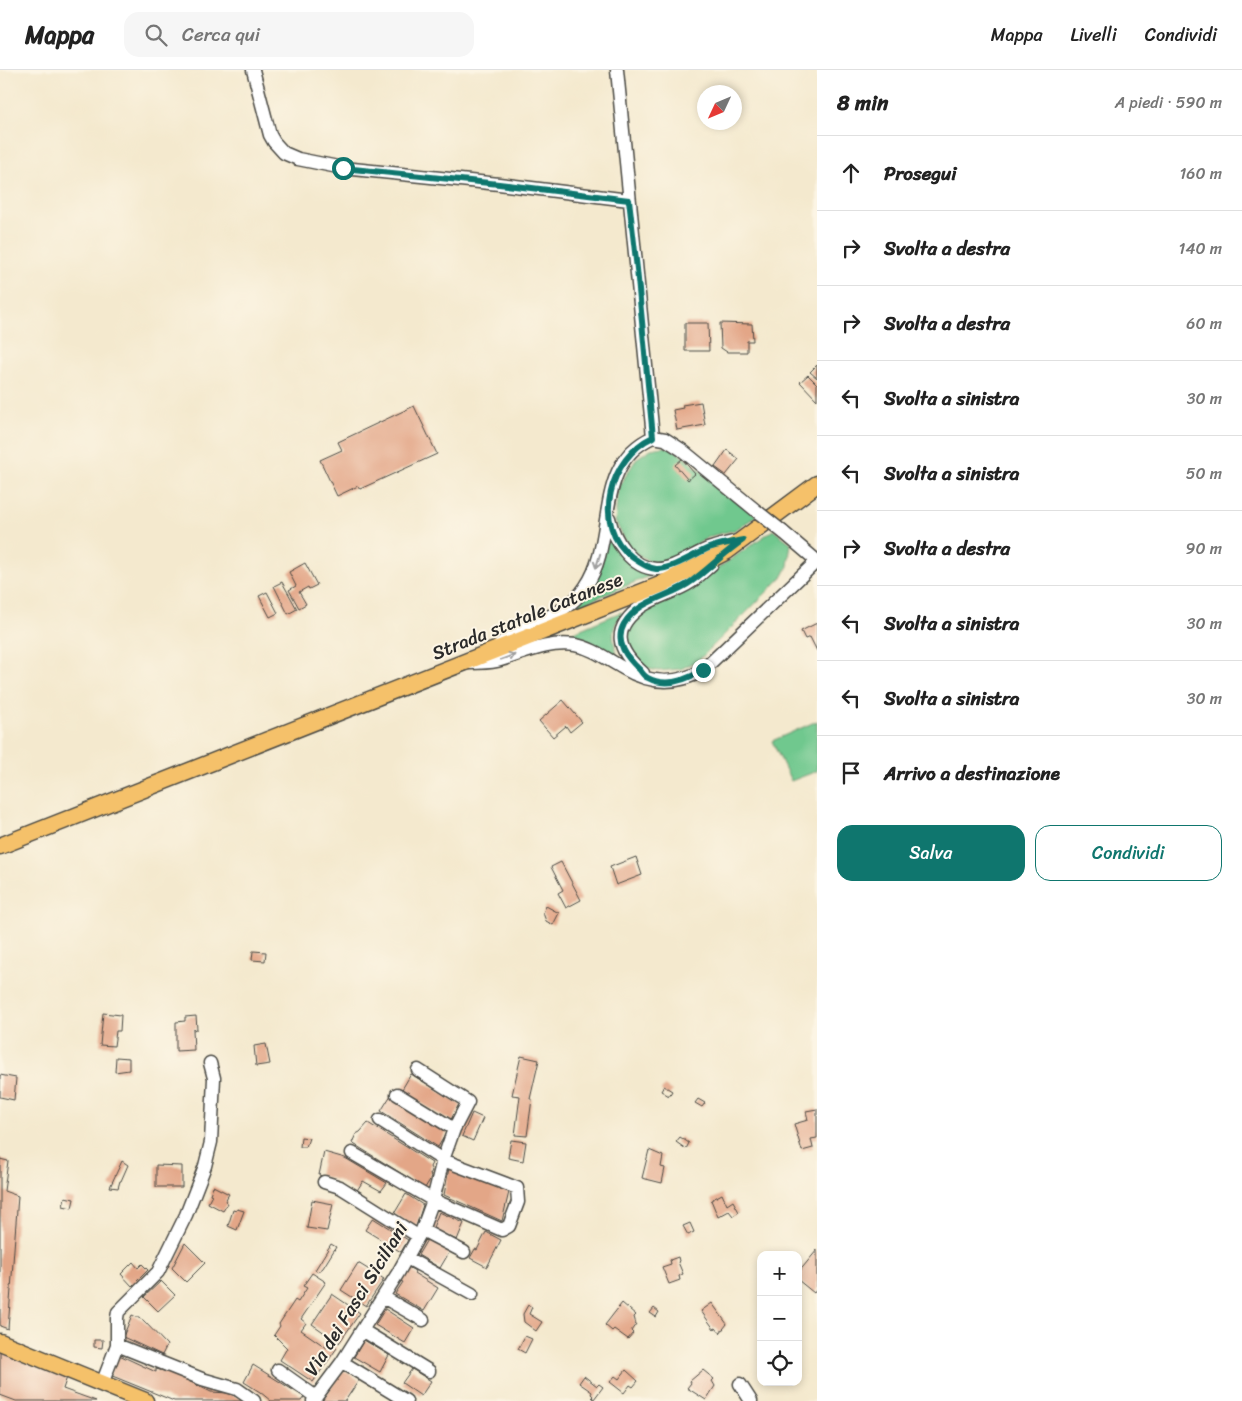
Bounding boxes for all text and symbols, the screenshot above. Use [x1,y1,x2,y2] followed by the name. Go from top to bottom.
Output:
[124,12,474,57] search box
[25,14,94,56] text: Mappa
[182,18,260,51] text: Cerca qui
[991,19,1043,51] text: Mappa
[1071,19,1117,51] text: Livelli
[1145,19,1217,51] text: Condividi
[142,21,170,49] icon: search
[837,84,888,122] text: 8 min
[697,85,742,130] north arrow
[1115,88,1222,117] text: A piedi · 590 m
[332,157,355,180] route start
[884,157,957,190] text: Prosegui
[837,159,865,187] icon: ahead
[1179,159,1222,188] text: 160 m
[884,232,1010,265] text: Svolta a destra
[837,234,865,262] icon: right
[1179,234,1222,263] text: 140 m
[884,307,1010,340] text: Svolta a destra
[837,309,865,337] icon: right
[1186,309,1222,338] text: 60 m
[884,382,1019,415] text: Svolta a sinistra
[837,384,865,412] icon: left
[1187,384,1222,413] text: 30 m
[884,457,1019,490] text: Svolta a sinistra
[837,459,865,487] icon: left
[1186,459,1222,488] text: 50 m
[884,532,1010,565] text: Svolta a destra
[837,534,865,562] icon: right
[1186,534,1222,563] text: 90 m
[593,553,602,568] one-way arrow
[427,563,627,669] street label: Strada statale Catanese
[884,607,1019,640] text: Svolta a sinistra
[837,609,865,637] icon: left
[1187,609,1222,638] text: 30 m
[499,652,515,661] one-way arrow
[692,659,715,682] route end
[884,682,1019,715] text: Svolta a sinistra
[837,684,865,712] icon: left
[1187,684,1222,713] text: 30 m
[884,757,1060,790] text: Arrivo a destinazione
[837,759,865,787] icon: arrive
[837,825,1025,881] button: Salva
[1035,825,1222,881] button: Condividi
[295,1215,417,1383] street label: Via dei Fasci Siciliani
[757,1251,802,1386] map controls
[757,1251,802,1296] button: +
[757,1296,802,1341] button: −
[757,1341,802,1386] button: locate

